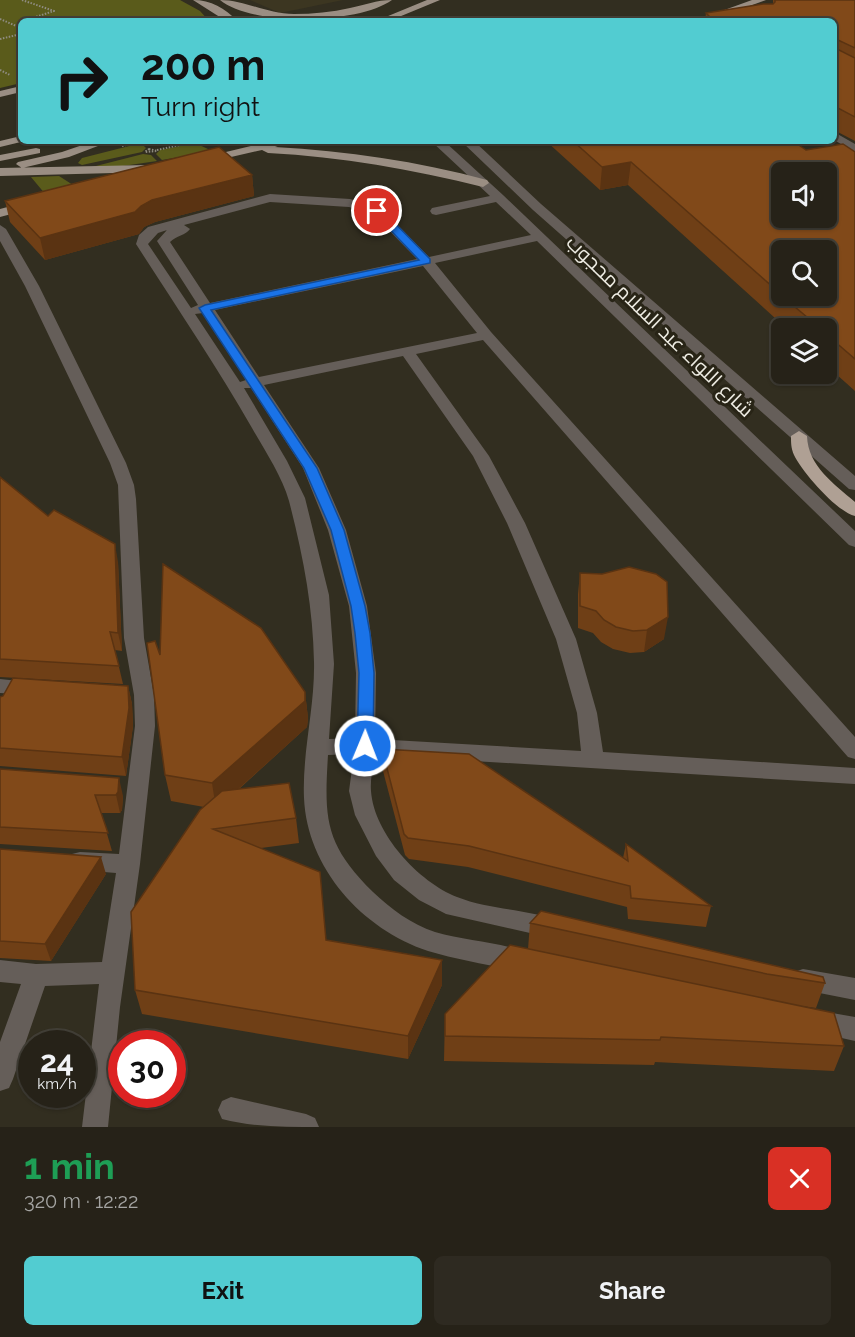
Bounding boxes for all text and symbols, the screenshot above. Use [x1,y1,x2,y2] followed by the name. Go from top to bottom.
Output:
[141,41,265,90] text: 200 m
[42,42,120,120] icon: right
[141,91,260,122] text: Turn right
[771,162,837,384] map controls
[771,162,837,228] button: sound
[351,185,402,236] pin
[360,194,393,227] icon: arrive
[560,230,759,423] street label: شارع اللواء عبد السلام محجوب
[771,240,837,306] button: search
[771,318,837,384] button: layers
[333,714,397,778] position arrow
[108,1030,186,1108] speed limit sign: 30
[40,1044,74,1079] text: 24
[37,1075,77,1093] text: km/h
[24,1145,115,1187] text: 1 min
[768,1147,831,1210] button: close
[24,1189,138,1213] text: 320 m · 12:22
[24,1256,422,1325] button: Exit
[434,1256,831,1325] button: Share

